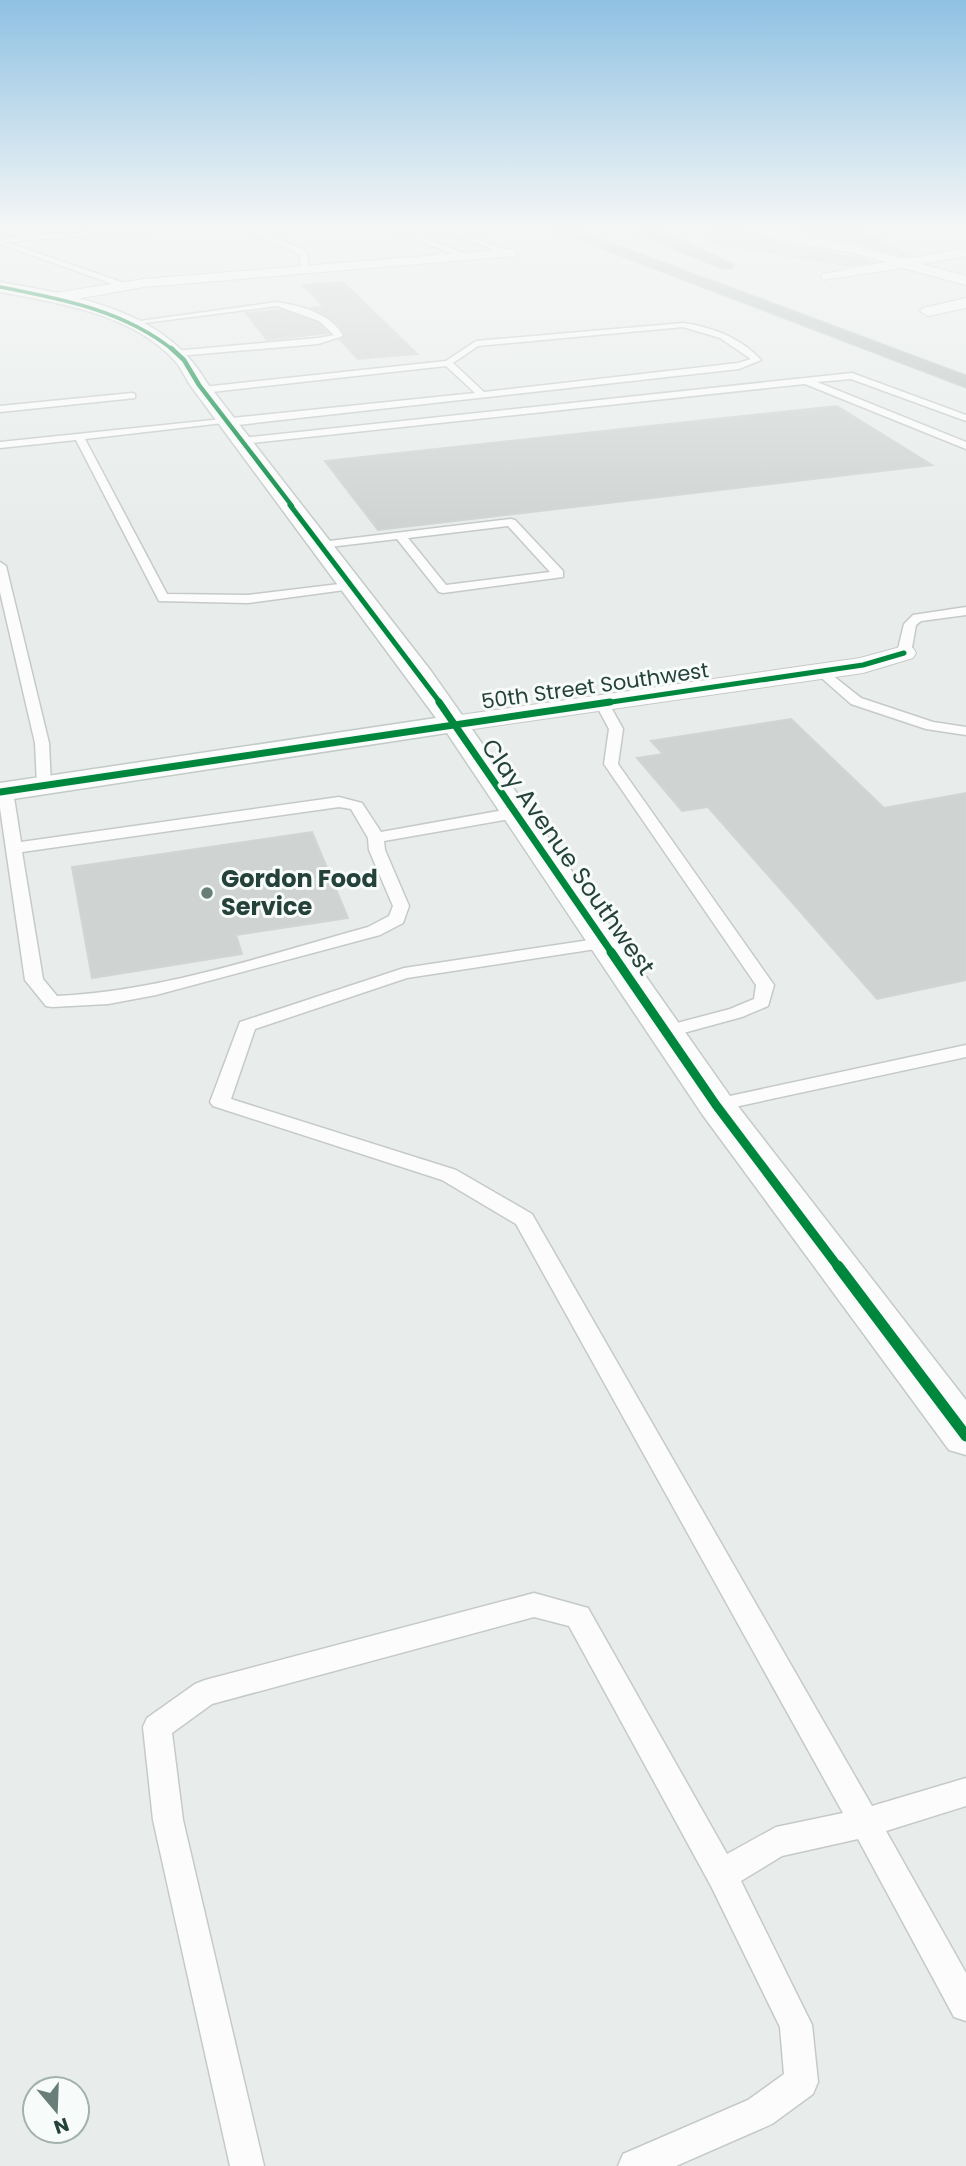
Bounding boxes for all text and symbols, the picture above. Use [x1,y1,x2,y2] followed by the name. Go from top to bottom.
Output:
[479,655,710,716] street label: 50th Street Southwest
[474,732,663,982] street label: Clay Avenue Southwest
[221,862,378,923] place label: Gordon Food Service
[199,885,215,901] marker: Gordon Food Service
[21,2075,91,2145] north arrow
[50,2111,73,2141] text: N

